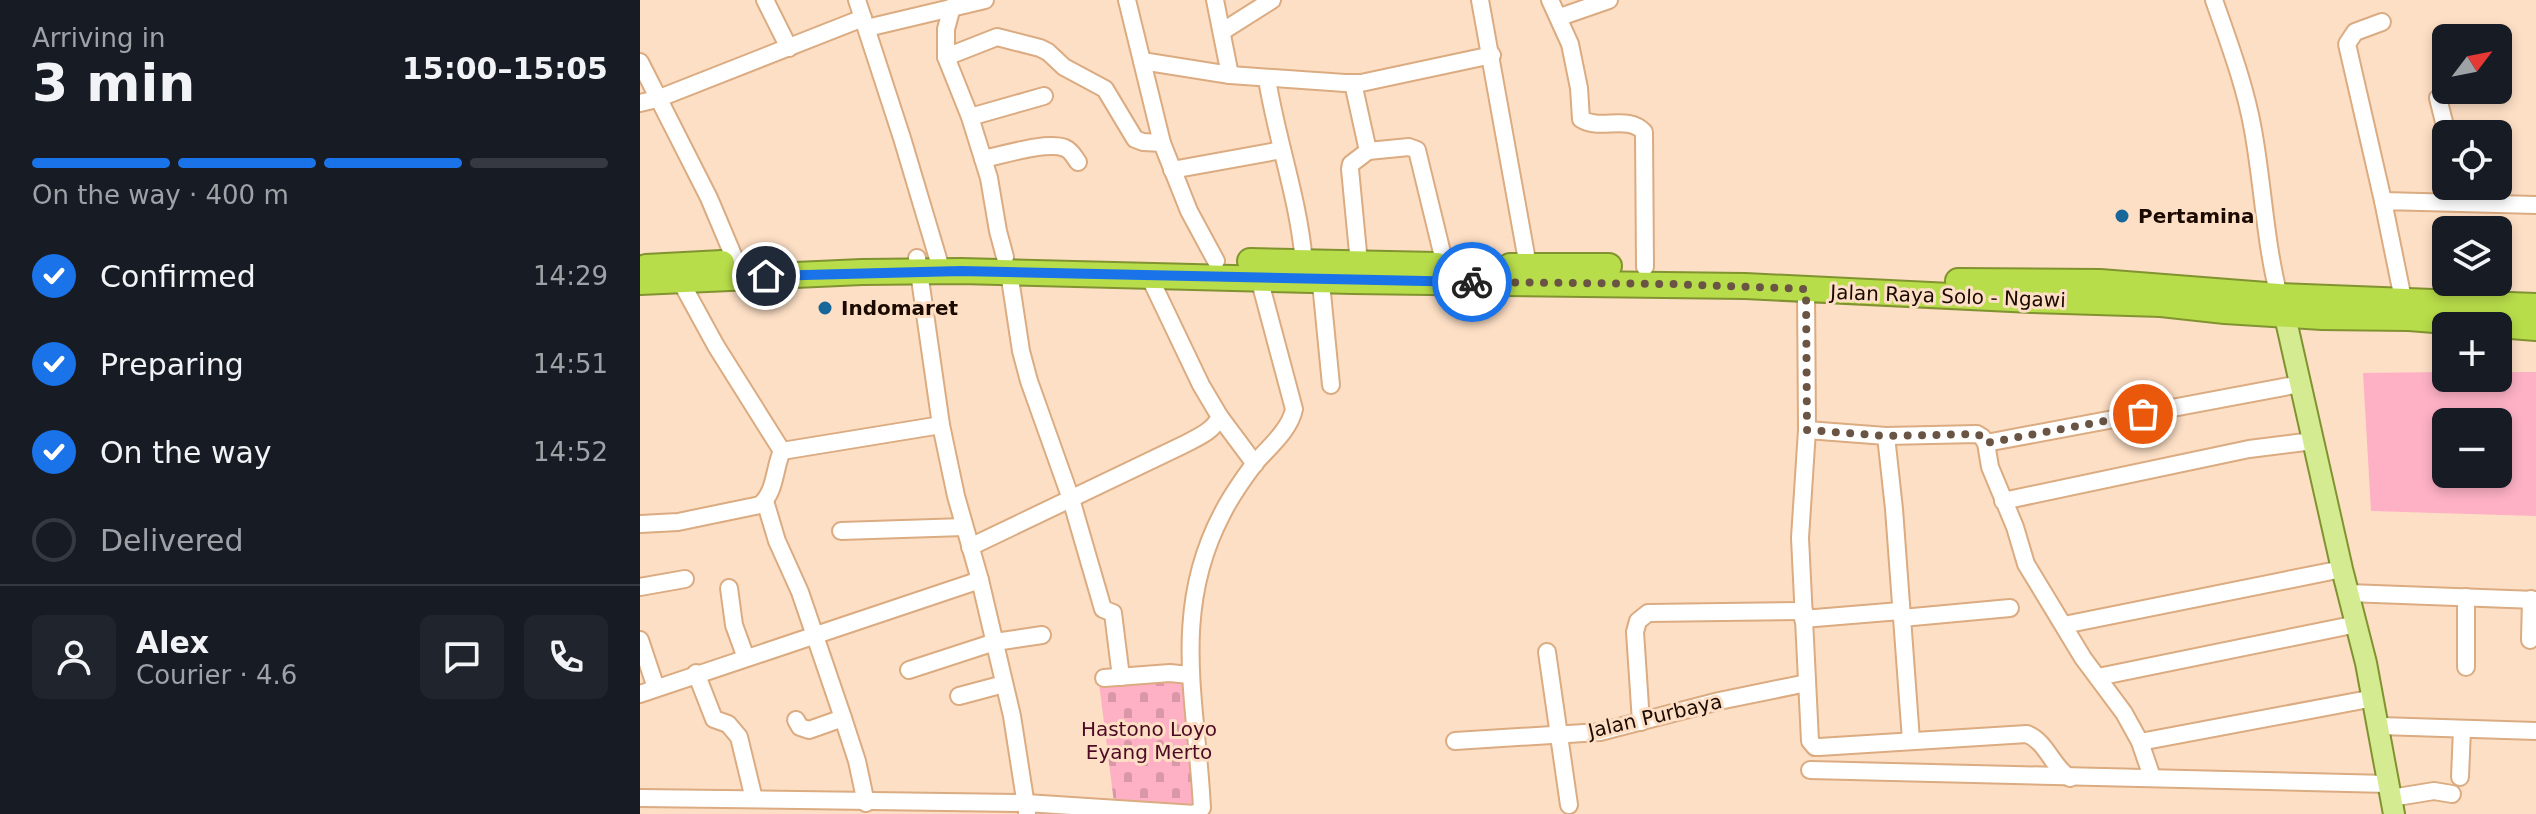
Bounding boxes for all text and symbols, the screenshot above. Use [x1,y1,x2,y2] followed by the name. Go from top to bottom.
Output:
[32,23,166,53] text: Arriving in
[2432,24,2512,104] north arrow
[2432,24,2512,488] map controls
[402,51,608,86] text: 15:00–15:05
[32,53,195,113] text: 3 min
[2432,120,2512,200] button: locate
[32,180,289,210] text: On the way · 400 m
[2138,204,2255,228] place label: Pertamina
[2113,207,2131,225] marker: Pertamina
[2432,216,2512,296] button: layers
[732,242,800,310] pin
[1432,242,1512,322] courier
[32,254,76,298] icon: check
[744,254,788,298] icon: home
[100,259,256,294] text: Confirmed
[1450,260,1494,304] icon: bike
[533,261,608,291] text: 14:29
[1828,280,2066,312] street label: Jalan Raya Solo - Ngawi
[841,296,959,320] place label: Indomaret
[816,299,834,317] marker: Indomaret
[2432,312,2512,392] button: +
[32,342,76,386] icon: check
[100,347,244,382] text: Preparing
[533,349,608,379] text: 14:51
[2109,380,2177,448] pin
[2121,392,2165,436] icon: bag
[2432,408,2512,488] button: −
[32,430,76,474] icon: check
[100,435,272,470] text: On the way
[533,437,608,467] text: 14:52
[100,523,244,558] text: Delivered
[32,615,116,699] button: person
[420,615,504,699] button: chat
[524,615,608,699] button: phone
[136,625,209,660] text: Alex
[136,660,297,690] text: Courier · 4.6
[1584,689,1724,744] street label: Jalan Purbaya
[1081,717,1217,764] park label: Hastono Loyo Eyang Merto

